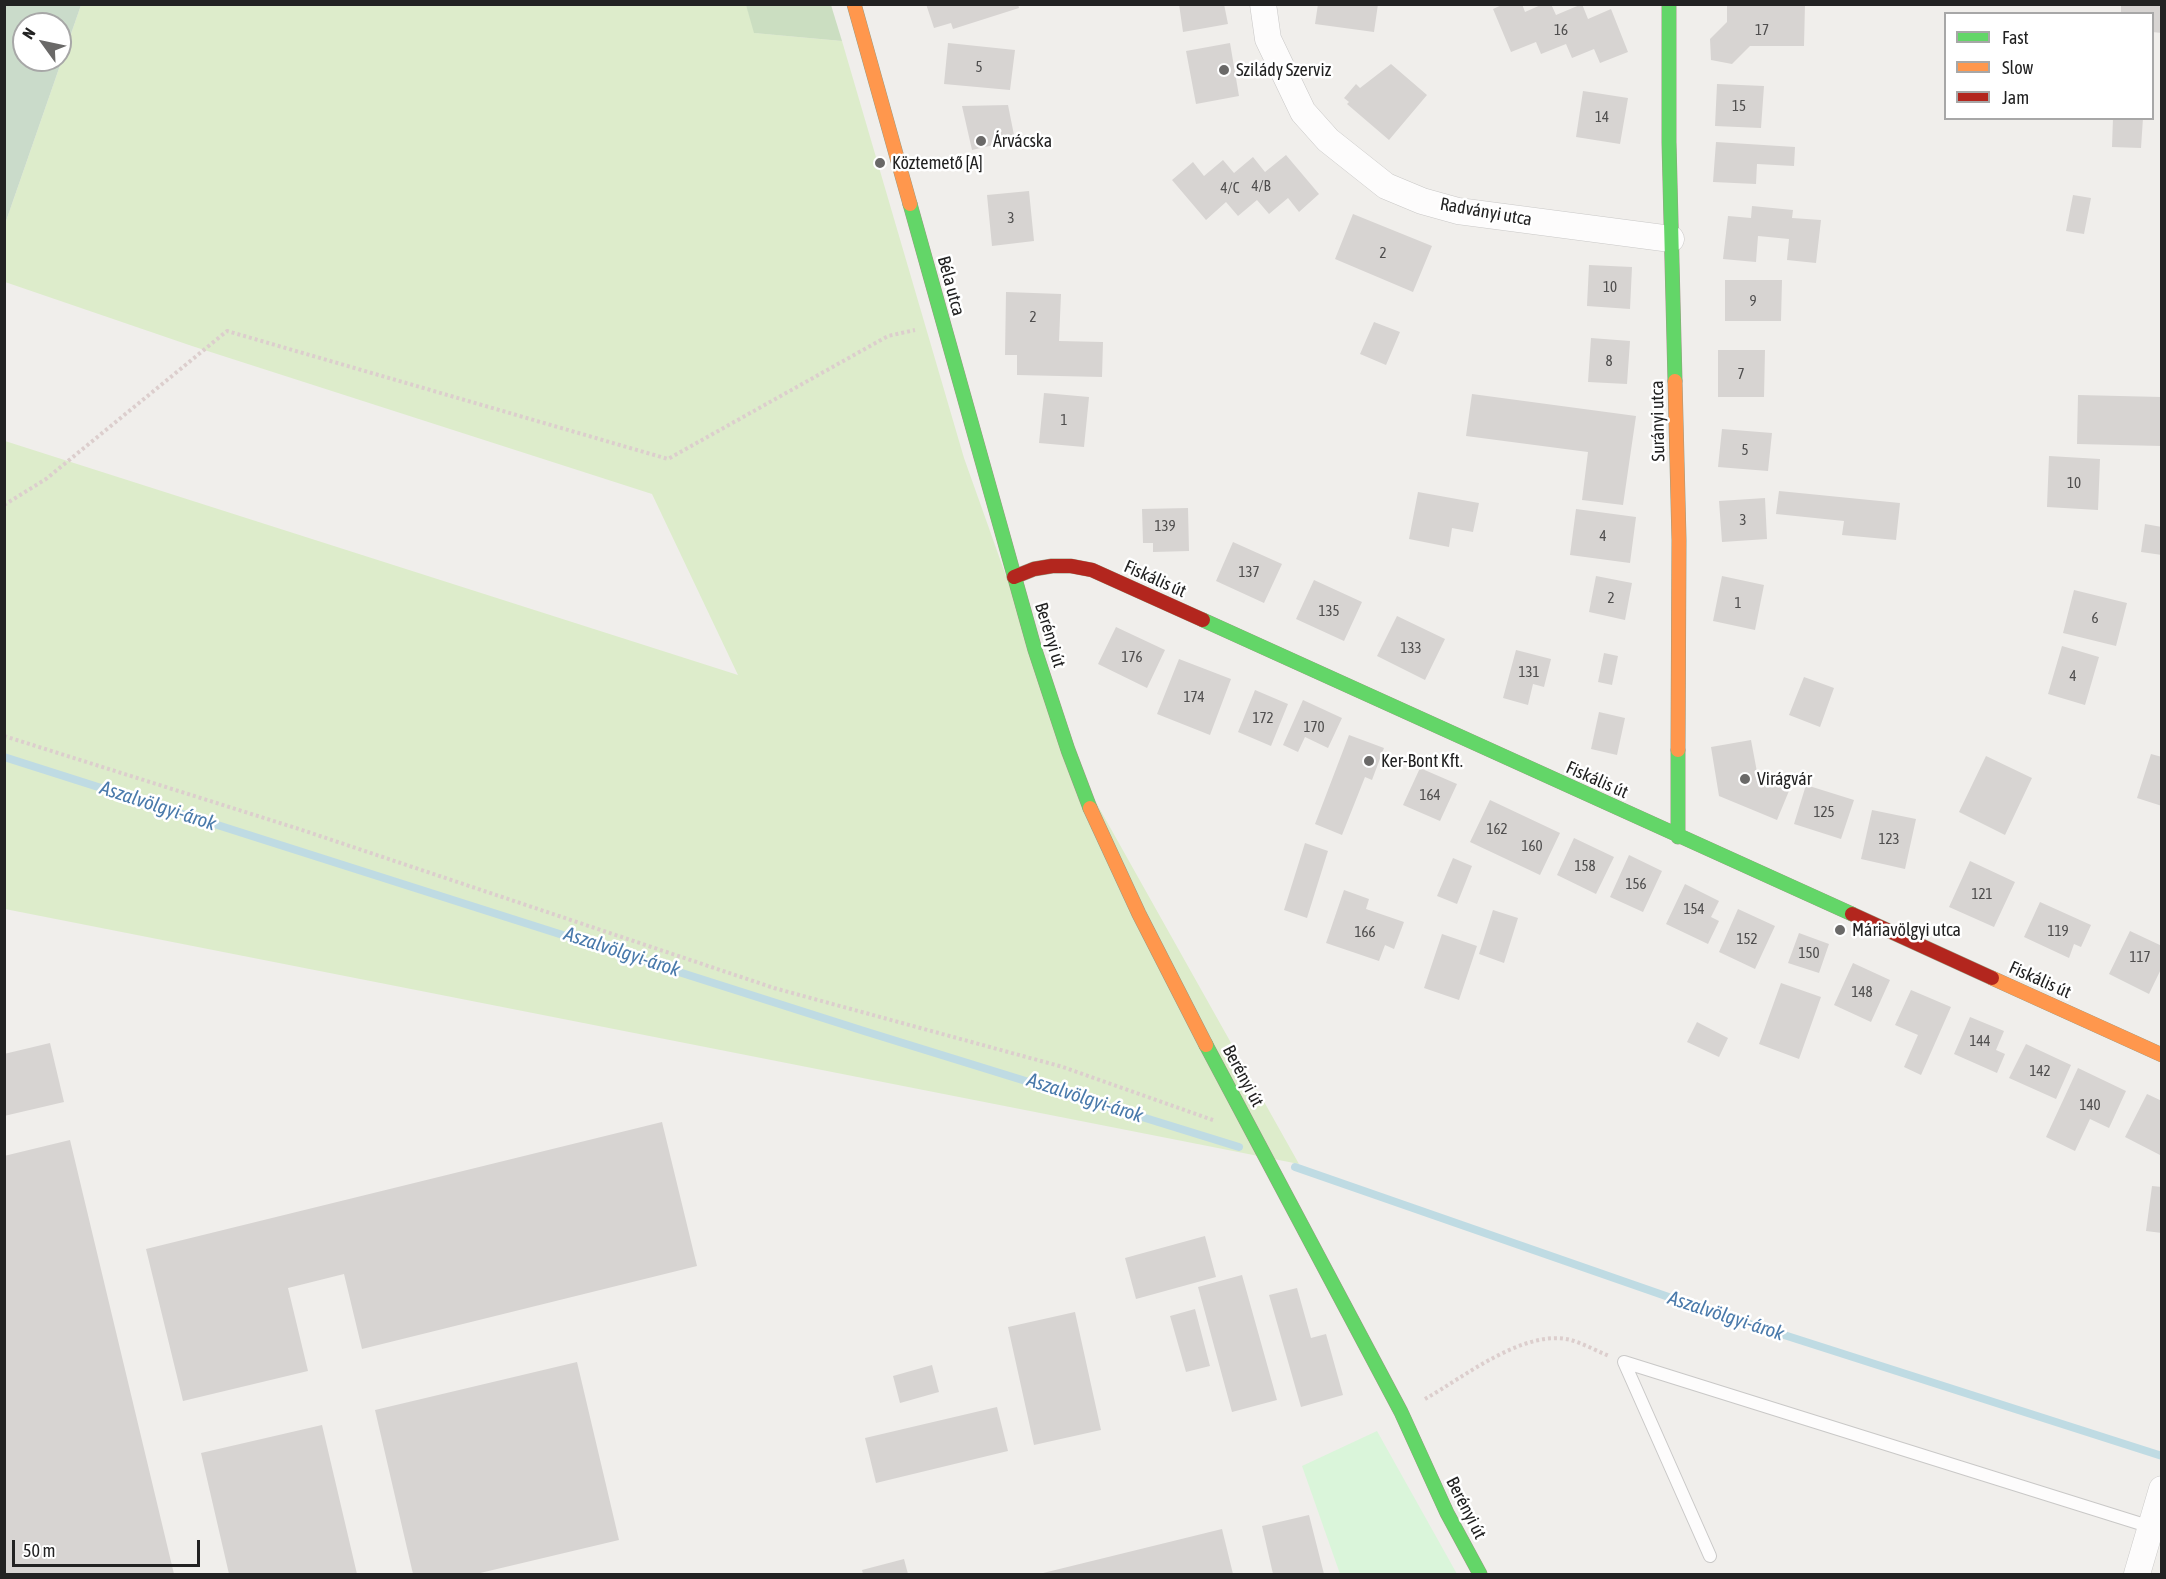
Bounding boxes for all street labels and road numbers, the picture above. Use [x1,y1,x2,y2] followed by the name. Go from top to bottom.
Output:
[1438,193,1534,231] street label: Radványi utca
[933,254,969,318] street label: Béla utca
[1646,380,1670,462] street label: Surányi utca
[1121,556,1189,602] street label: Fiskális út
[1030,600,1070,670] street label: Berényi út
[1563,757,1631,803] street label: Fiskális út
[2006,957,2074,1003] street label: Fiskális út
[1218,1041,1268,1111] street label: Berényi út
[1441,1473,1491,1543] street label: Berényi út

